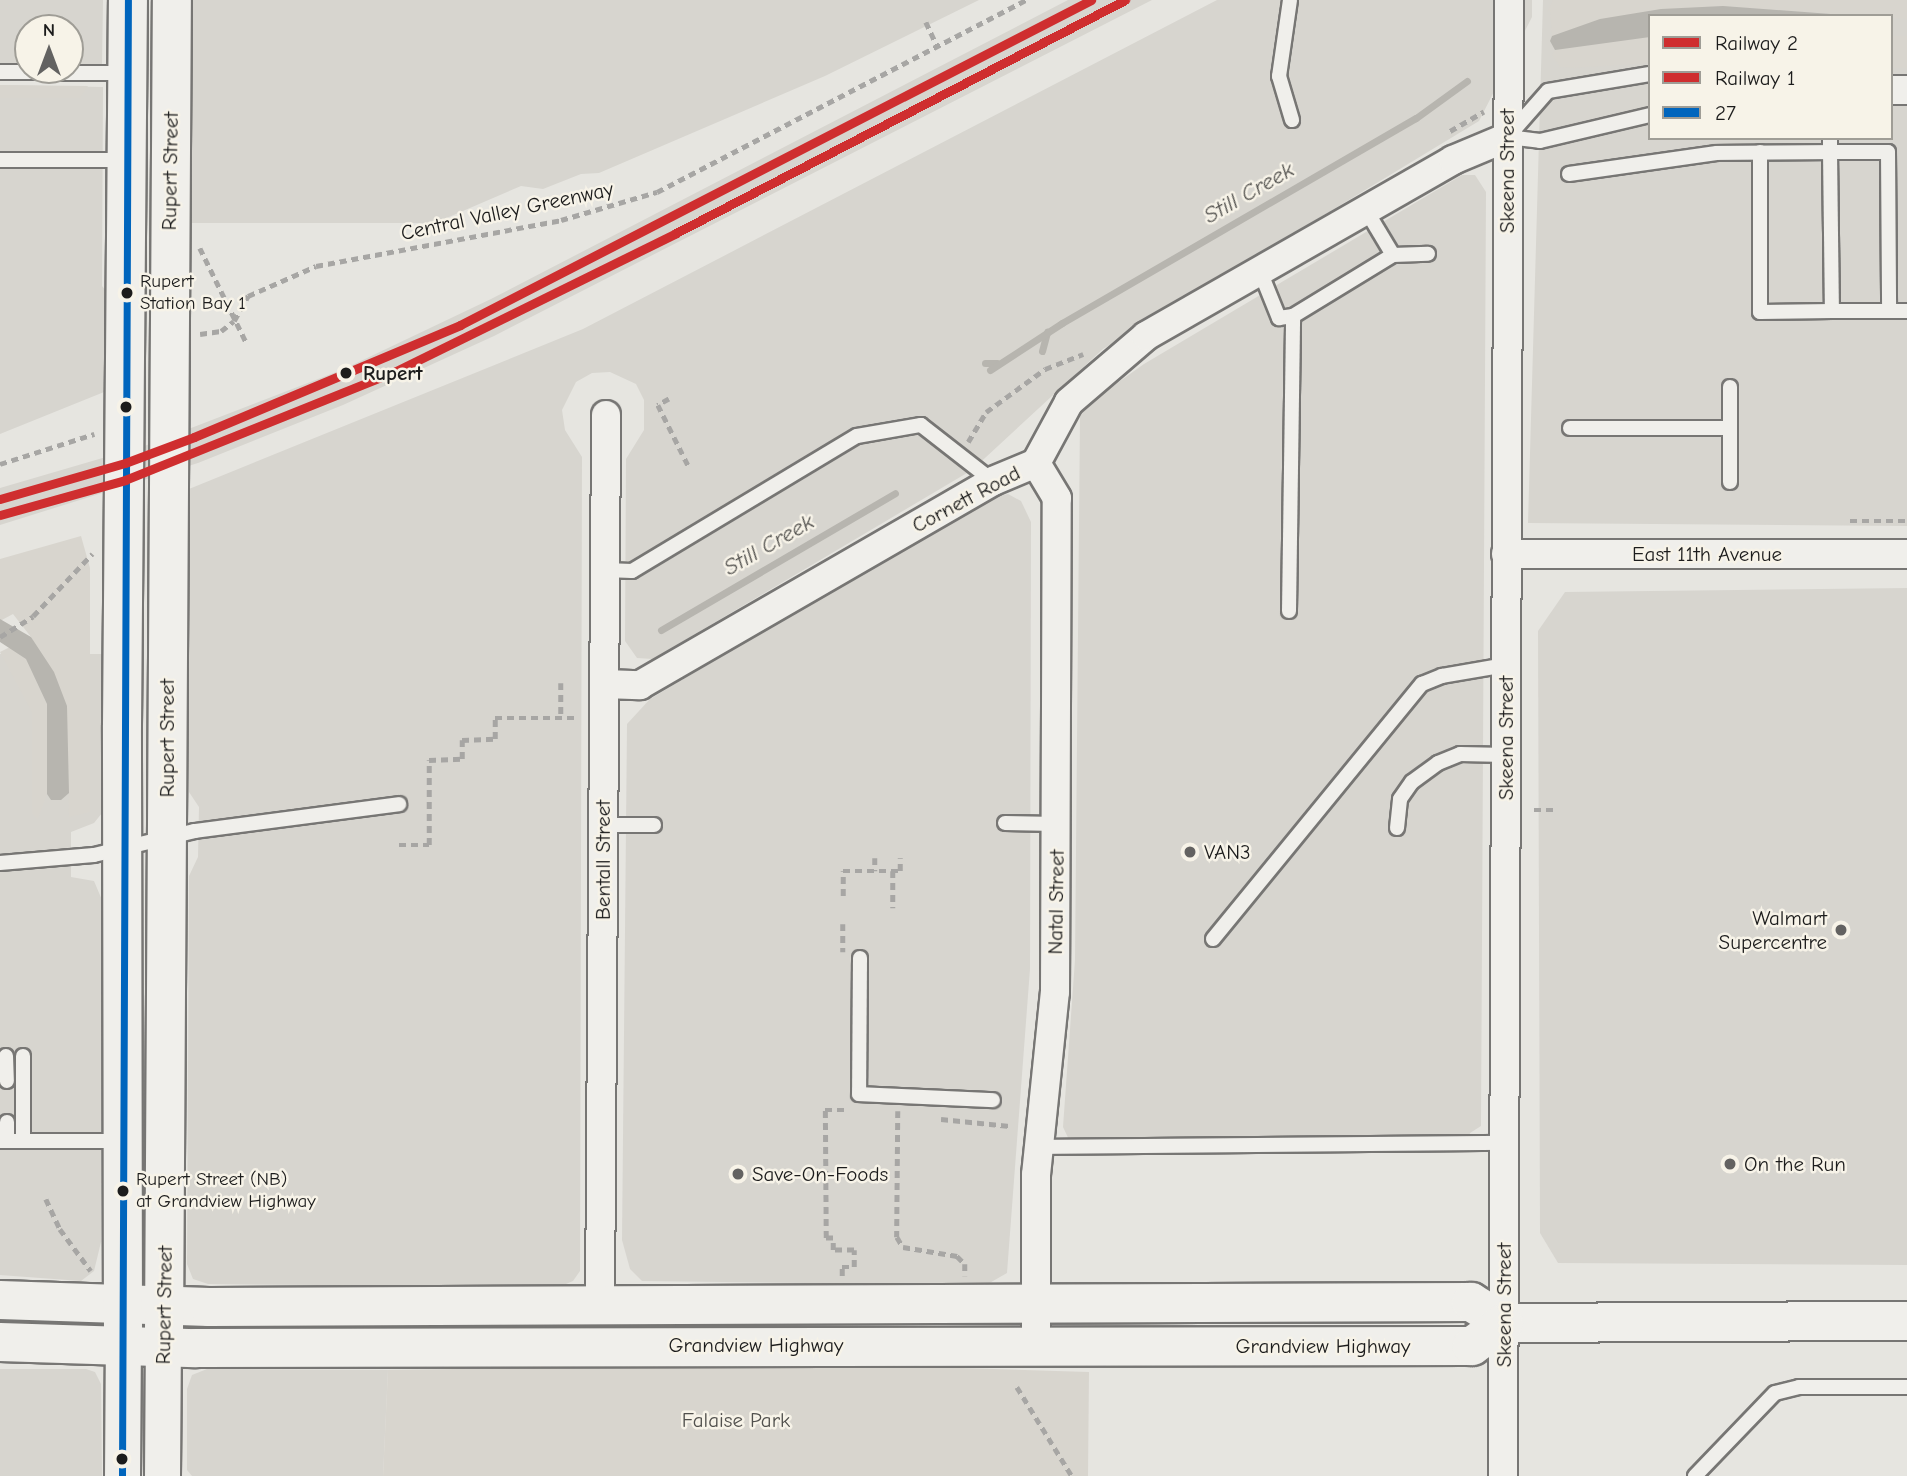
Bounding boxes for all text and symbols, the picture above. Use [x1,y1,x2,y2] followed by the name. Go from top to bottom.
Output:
[14,14,84,84] north arrow
[1648,14,1893,140] legend
[43,19,55,41] text: N
[1715,31,1798,55] text: Railway 2
[1715,66,1795,90] text: Railway 1
[1715,101,1736,125] text: 27
[1494,109,1520,233] street label: Skeena Street
[156,111,184,231] street label: Rupert Street
[1199,156,1299,230] water label: Still Creek
[399,176,615,246] street label: Central Valley Greenway
[140,271,246,315] place label: Rupert Station Bay 1
[120,286,134,300] marker: Rupert Station Bay 1
[363,360,423,386] place label: Rupert
[335,362,357,384] marker: Rupert
[119,400,133,414] unlabelled marker
[908,460,1024,538] street label: Cornett Road
[719,508,819,582] water label: Still Creek
[1632,541,1782,567] street label: East 11th Avenue
[1493,676,1519,800] street label: Skeena Street
[154,679,180,797] street label: Rupert Street
[590,800,616,920] street label: Bentall Street
[1204,839,1251,865] place label: VAN3
[1182,844,1198,860] marker: VAN3
[1042,849,1070,955] street label: Natal Street
[1719,905,1827,955] place label: Walmart Supercentre
[1833,922,1849,938] marker: Walmart Supercentre
[1744,1151,1846,1177] place label: On the Run
[1722,1156,1738,1172] marker: On the Run
[752,1161,888,1187] place label: Save-On-Foods
[730,1166,746,1182] marker: Save-On-Foods
[136,1169,316,1213] place label: Rupert Street (NB) at Grandview Highway
[116,1184,130,1198] marker: Rupert Street (NB) at Grandview Highway
[1491,1243,1517,1367] street label: Skeena Street
[150,1245,178,1365] street label: Rupert Street
[669,1332,843,1358] street label: Grandview Highway
[1236,1333,1410,1359] street label: Grandview Highway
[682,1407,790,1433] park label: Falaise Park
[115,1452,129,1466] unlabelled marker

